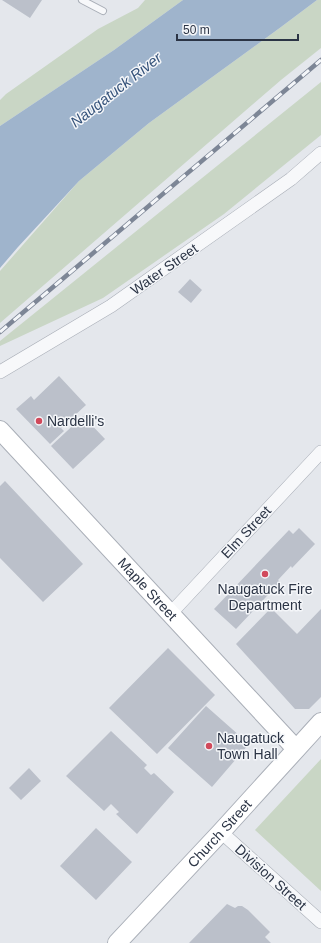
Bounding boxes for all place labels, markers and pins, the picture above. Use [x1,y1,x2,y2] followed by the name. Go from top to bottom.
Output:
[47,413,104,429] place label: Nardelli's
[34,416,44,426] marker: Nardelli's
[260,569,270,579] marker: Naugatuck Fire Department
[218,581,313,613] place label: Naugatuck Fire Department
[217,730,285,762] place label: Naugatuck Town Hall
[204,741,214,751] marker: Naugatuck Town Hall

